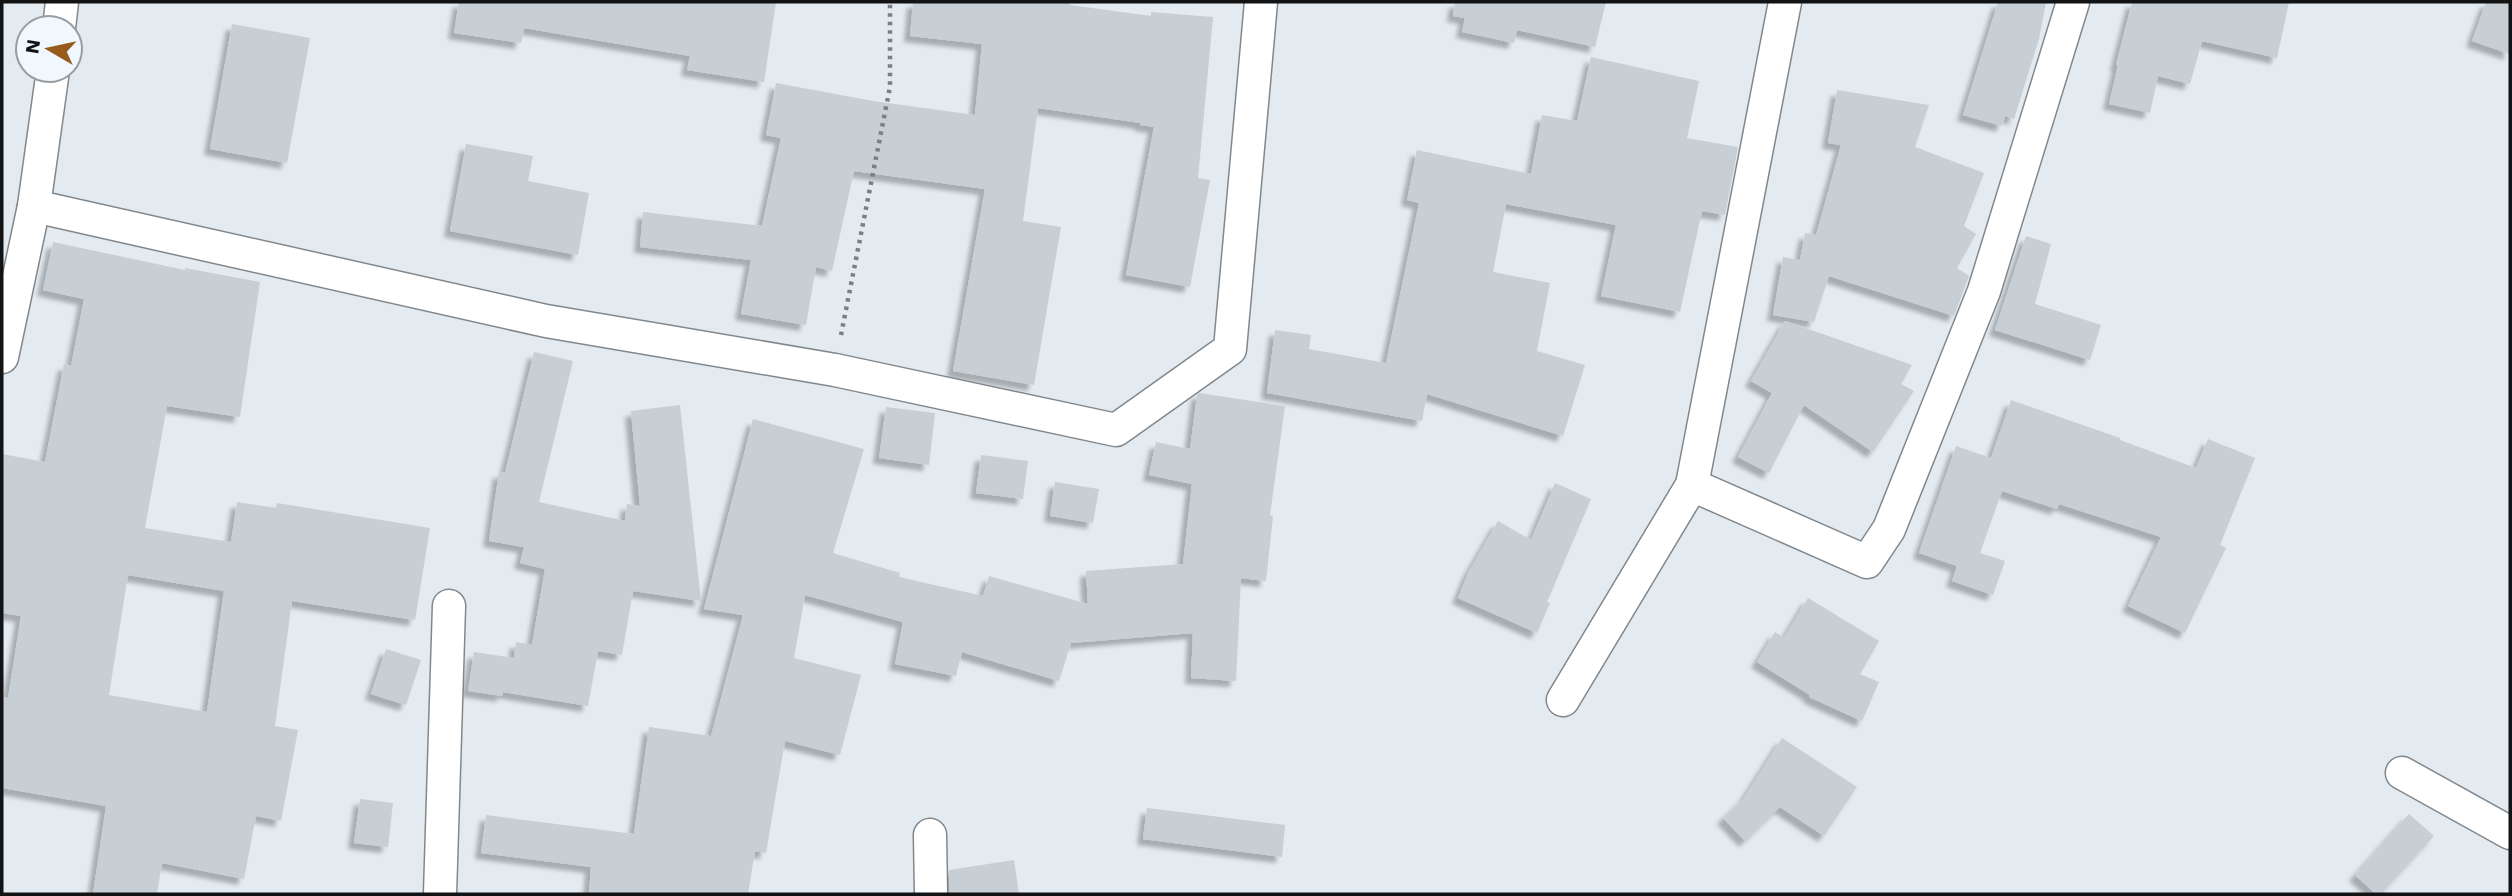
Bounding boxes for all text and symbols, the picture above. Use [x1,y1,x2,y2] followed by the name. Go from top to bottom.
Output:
[14,14,84,84] north arrow
[20,38,45,55] text: N

